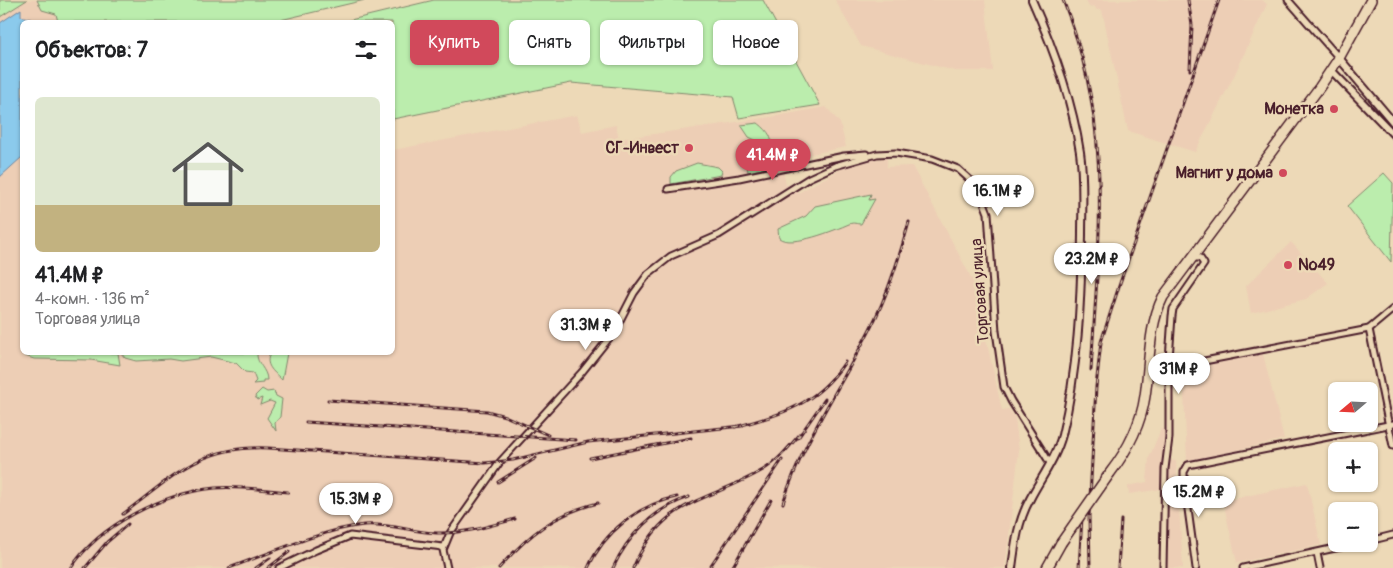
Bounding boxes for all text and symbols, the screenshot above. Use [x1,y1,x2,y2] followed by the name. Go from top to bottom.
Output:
[410,20,499,65] chip: Купить
[509,20,590,65] chip: Снять
[600,20,703,65] chip: Фильтры
[713,20,798,65] chip: Новое
[352,36,380,64] icon: filters
[35,37,148,64] text: Объектов: 7
[1264,99,1325,119] place label: Монетка
[1328,103,1340,115] marker: Монетка
[163,129,253,219] icon: home
[605,138,680,158] place label: СГ-Инвест
[727,138,819,181] pin: 41.4M ₽
[683,142,695,154] marker: СГ-Инвест
[747,145,799,165] text: 41.4M ₽
[1176,163,1274,183] place label: Магнит у дома
[1277,167,1289,179] marker: Магнит у дома
[952,174,1044,217] pin: 16.1M ₽
[973,181,1023,201] text: 16.1M ₽
[966,238,994,344] street label: Торговая улица
[1046,242,1138,285] pin: 23.2M ₽
[1065,249,1119,269] text: 23.2M ₽
[1298,255,1335,275] place label: №49
[1282,259,1294,271] marker: №49
[35,262,104,289] text: 41.4M ₽
[35,289,150,309] text: 4-комн. · 136 m²
[540,308,632,351] pin: 31.3M ₽
[35,309,140,329] text: Торговая улица
[560,315,612,335] text: 31.3M ₽
[1144,352,1214,395] pin: 31M ₽
[1159,359,1199,379] text: 31M ₽
[1328,382,1378,432] north arrow
[1328,382,1378,552] map controls
[1328,442,1378,492] button: +
[1153,476,1245,518] pin: 15.2M ₽
[310,482,402,525] pin: 15.3M ₽
[1173,482,1225,502] text: 15.2M ₽
[330,489,382,509] text: 15.3M ₽
[1328,502,1378,552] button: −

